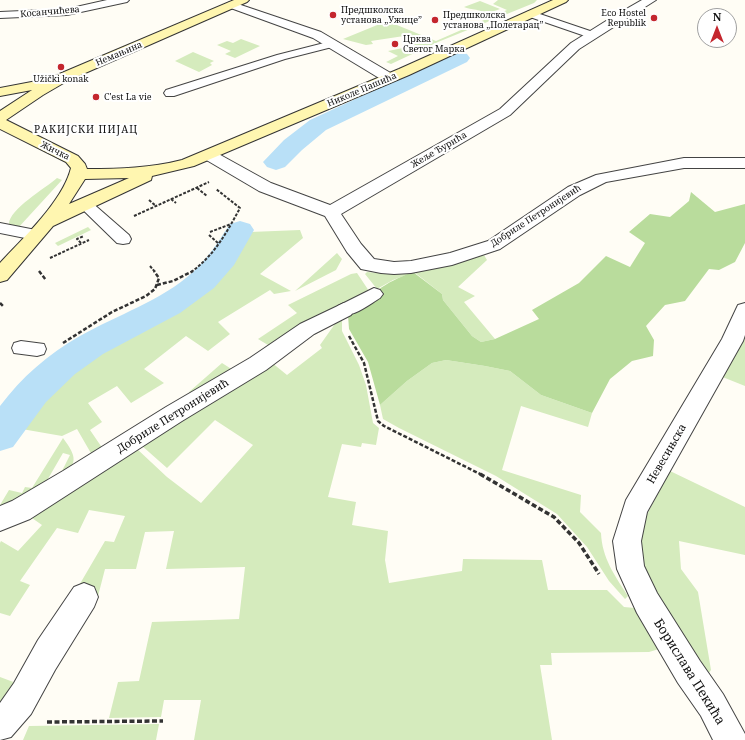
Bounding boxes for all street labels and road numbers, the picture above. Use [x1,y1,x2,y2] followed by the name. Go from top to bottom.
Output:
[20,4,80,20] street label: Косанчићева
[94,39,144,69] street label: Немањина
[326,71,398,109] street label: Николе Пашића
[409,130,469,170] street label: Жеље Ђурића
[39,139,71,163] street label: Жичка
[489,183,583,249] street label: Добриле Петронијевић
[115,376,231,456] street label: Добриле Петронијевић
[645,422,689,486] street label: Невесињска
[650,616,728,728] street label: Борислава Пекића

